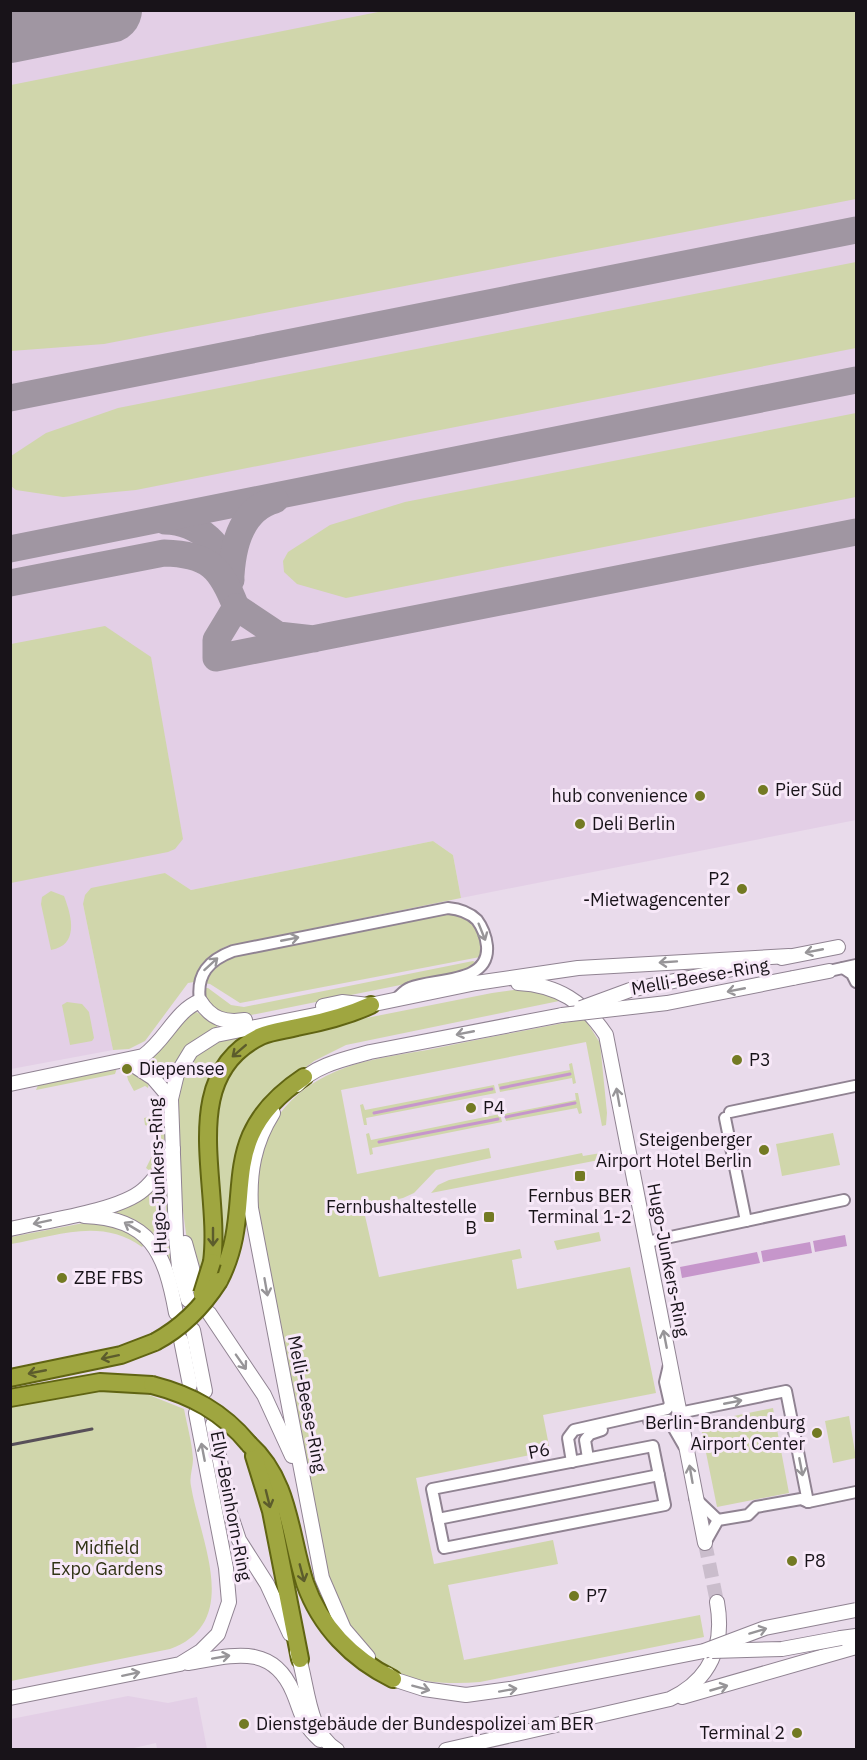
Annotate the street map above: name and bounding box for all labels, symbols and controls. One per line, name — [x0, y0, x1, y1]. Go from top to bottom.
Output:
place label: Pier Süd — [775, 778, 842, 801]
marker: Pier Süd — [756, 783, 770, 797]
place label: hub convenience — [552, 784, 688, 807]
marker: hub convenience — [693, 789, 707, 803]
place label: Deli Berlin — [592, 812, 675, 835]
marker: Deli Berlin — [573, 817, 587, 831]
place label: P2 -Mietwagencenter — [583, 867, 730, 911]
marker: P2 -Mietwagencenter — [735, 882, 749, 896]
one-way arrow — [477, 923, 488, 941]
one-way arrow — [280, 933, 300, 944]
one-way arrow — [804, 946, 823, 958]
street label: Melli-Beese-Ring — [629, 953, 771, 1000]
one-way arrow — [658, 956, 678, 967]
one-way arrow — [204, 957, 219, 971]
one-way arrow — [726, 985, 746, 996]
one-way arrow — [456, 1028, 476, 1039]
one-way arrow — [231, 1044, 247, 1058]
place label: P3 — [749, 1048, 771, 1071]
marker: P3 — [730, 1053, 744, 1067]
place label: Diepensee — [139, 1057, 225, 1080]
marker: Diepensee — [120, 1062, 134, 1076]
one-way arrow — [612, 1087, 623, 1107]
place label: P4 — [483, 1096, 505, 1119]
street label: Hugo-Junkers-Ring — [143, 1097, 172, 1254]
marker: P4 — [464, 1101, 478, 1115]
place label: Steigenberger Airport Hotel Berlin — [596, 1128, 752, 1172]
marker: Steigenberger Airport Hotel Berlin — [757, 1143, 771, 1157]
marker: Fernbus BER Terminal 1-2 — [573, 1169, 587, 1183]
street label: Hugo-Junkers-Ring — [642, 1181, 695, 1339]
place label: Fernbus BER Terminal 1-2 — [528, 1184, 632, 1228]
place label: Fernbushaltestelle B — [326, 1195, 477, 1239]
marker: Fernbushaltestelle B — [482, 1210, 496, 1224]
one-way arrow — [33, 1217, 53, 1228]
one-way arrow — [124, 1221, 141, 1233]
one-way arrow — [207, 1226, 219, 1246]
place label: ZBE FBS — [74, 1266, 143, 1289]
marker: ZBE FBS — [55, 1271, 69, 1285]
one-way arrow — [260, 1276, 271, 1296]
one-way arrow — [659, 1330, 670, 1349]
street label: Melli-Beese-Ring — [283, 1333, 332, 1475]
one-way arrow — [101, 1352, 120, 1364]
one-way arrow — [235, 1354, 247, 1370]
one-way arrow — [28, 1367, 47, 1379]
one-way arrow — [722, 1396, 742, 1407]
place label: Berlin-Brandenburg Airport Center — [645, 1411, 805, 1455]
marker: Berlin-Brandenburg Airport Center — [810, 1426, 824, 1440]
street label: Elly-Beinhorn-Ring — [206, 1429, 257, 1583]
street label: P6 — [526, 1437, 552, 1464]
one-way arrow — [197, 1442, 208, 1462]
one-way arrow — [796, 1457, 807, 1476]
one-way arrow — [685, 1465, 696, 1485]
one-way arrow — [263, 1489, 274, 1508]
park label: Midfield Expo Gardens — [51, 1536, 163, 1580]
place label: P8 — [804, 1549, 826, 1572]
marker: P8 — [785, 1554, 799, 1568]
one-way arrow — [297, 1563, 309, 1582]
place label: P7 — [586, 1584, 608, 1607]
marker: P7 — [567, 1589, 581, 1603]
one-way arrow — [748, 1625, 767, 1636]
one-way arrow — [210, 1652, 230, 1663]
one-way arrow — [121, 1668, 141, 1679]
one-way arrow — [709, 1682, 728, 1693]
one-way arrow — [411, 1683, 430, 1694]
one-way arrow — [498, 1684, 517, 1695]
place label: Dienstgebäude der Bundespolizei am BER — [256, 1712, 594, 1735]
marker: Dienstgebäude der Bundespolizei am BER — [237, 1717, 251, 1731]
place label: Terminal 2 — [699, 1721, 785, 1744]
marker: Terminal 2 — [790, 1726, 804, 1740]

